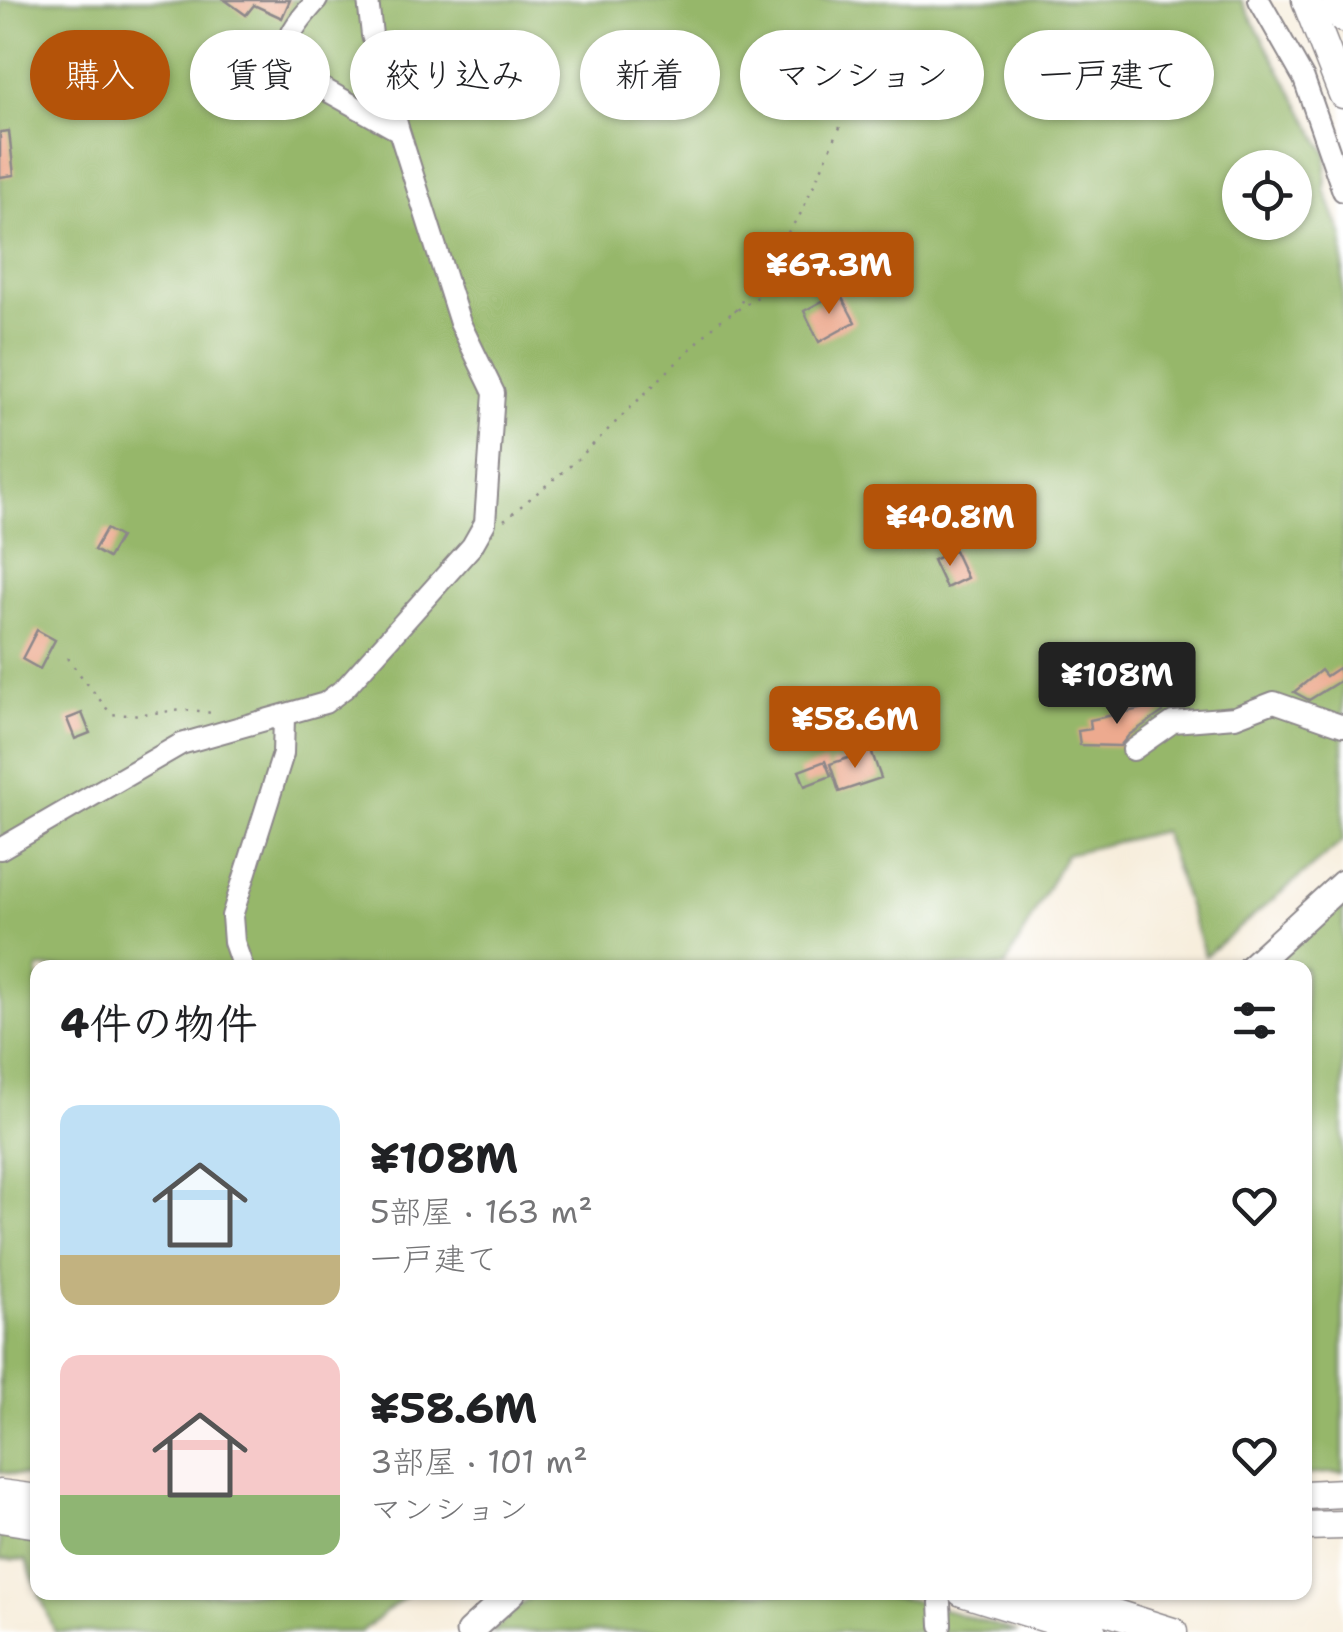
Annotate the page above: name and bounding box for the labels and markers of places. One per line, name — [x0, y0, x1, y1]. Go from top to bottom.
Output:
pin: ¥67.3M — [748, 232, 910, 317]
pin: ¥40.8M — [869, 484, 1031, 569]
pin: ¥108M — [1047, 642, 1187, 727]
pin: ¥58.6M — [774, 686, 936, 771]

